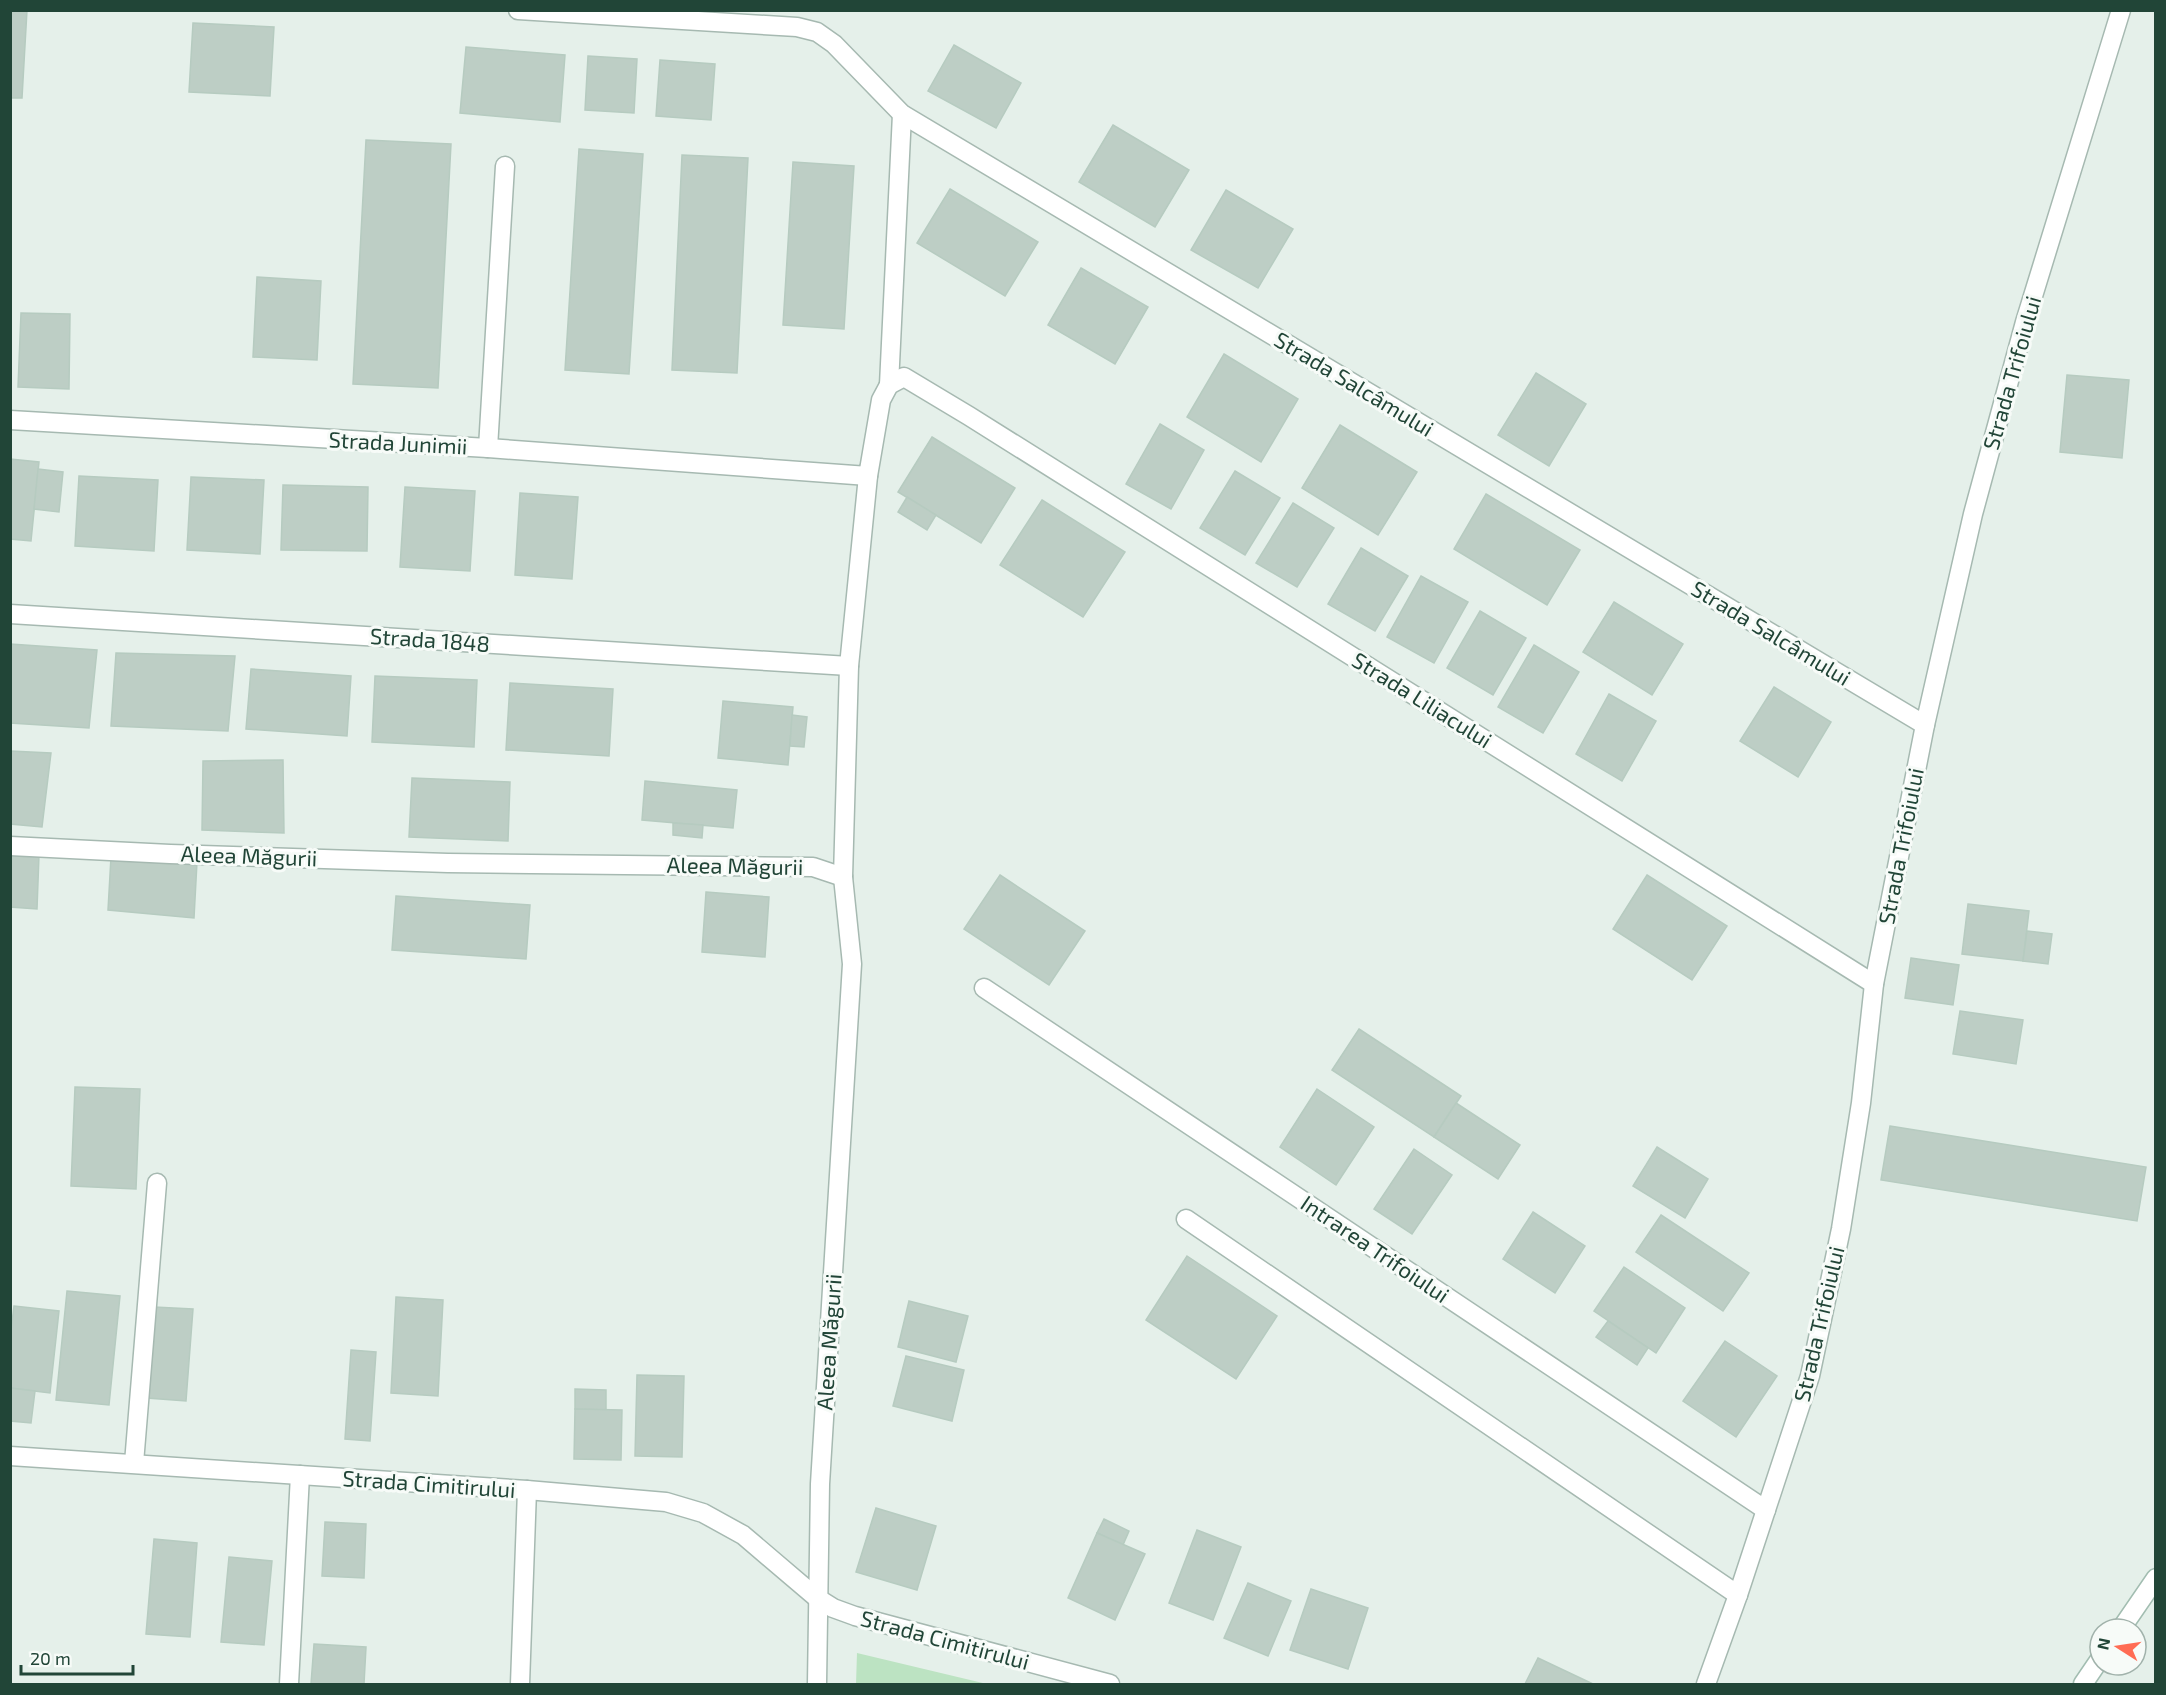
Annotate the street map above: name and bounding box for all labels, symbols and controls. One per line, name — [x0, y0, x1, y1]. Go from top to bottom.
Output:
street label: Strada Trifoiului — [1977, 293, 2045, 453]
street label: Strada Salcâmului — [1270, 325, 1439, 441]
street label: Strada Junimii — [328, 425, 468, 459]
street label: Strada Salcâmului — [1687, 574, 1856, 690]
street label: Strada 1848 — [369, 622, 491, 656]
street label: Strada Liliacului — [1348, 646, 1497, 753]
street label: Strada Trifoiului — [1872, 765, 1928, 926]
street label: Aleea Măgurii — [180, 840, 318, 870]
street label: Aleea Măgurii — [666, 851, 804, 879]
street label: Intrarea Trifoiului — [1297, 1189, 1454, 1307]
street label: Strada Trifoiului — [1787, 1243, 1849, 1404]
street label: Aleea Măgurii — [810, 1273, 846, 1411]
street label: Strada Cimitirului — [342, 1464, 517, 1502]
street label: Strada Cimitirului — [858, 1604, 1032, 1674]
north arrow — [2088, 1617, 2148, 1677]
text: N — [2092, 1636, 2113, 1651]
scale bar — [21, 1638, 134, 1676]
text: 20 m — [30, 1647, 71, 1669]

